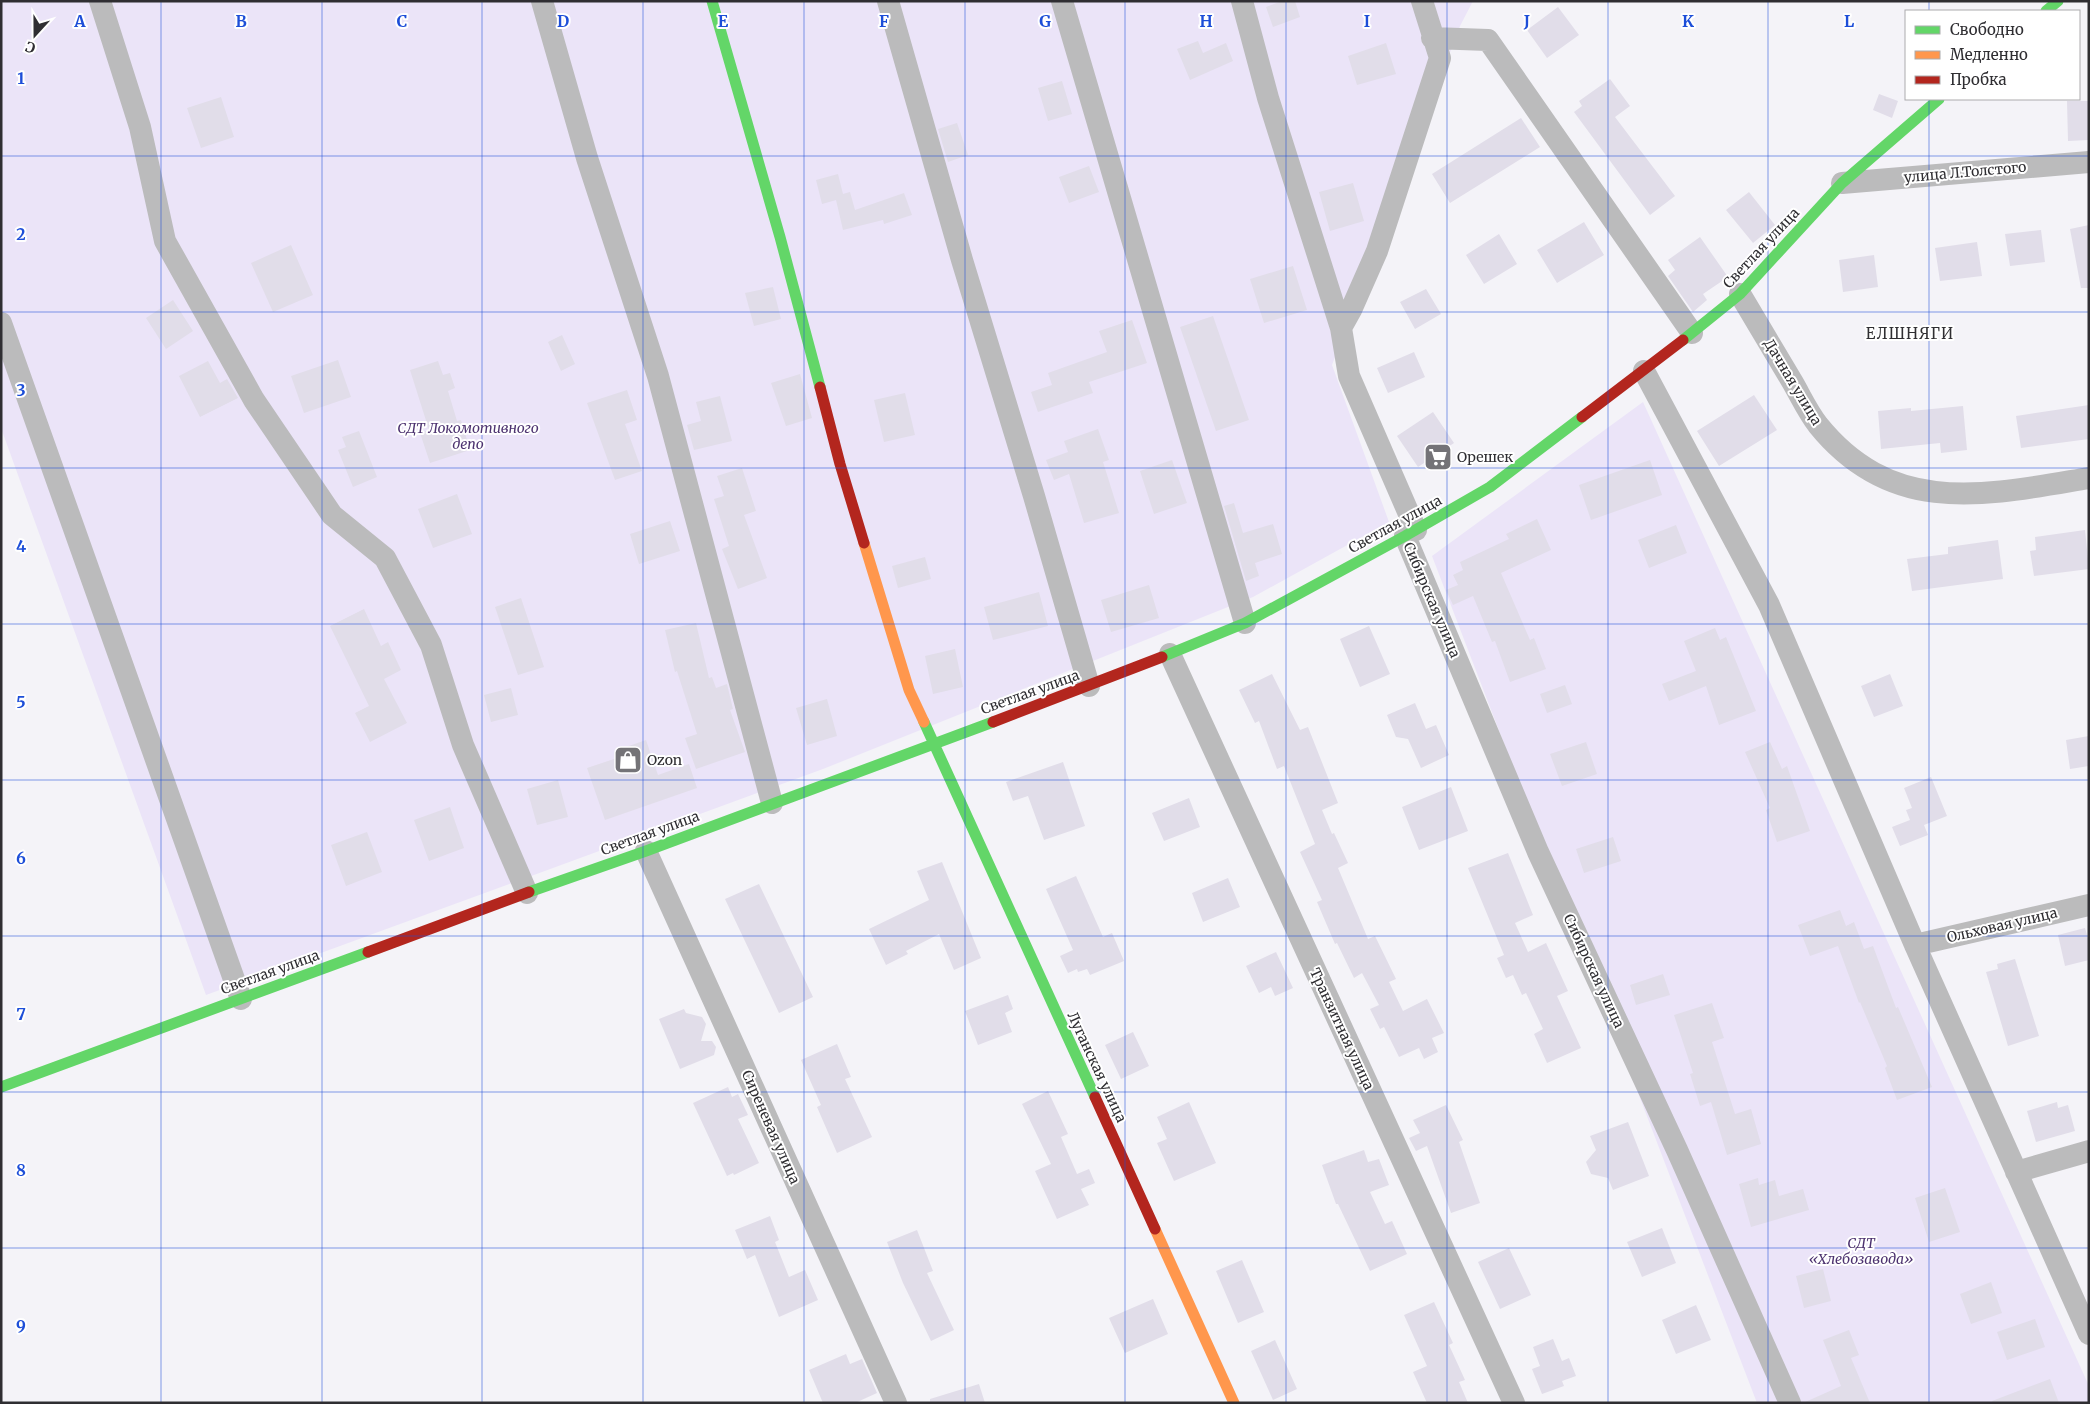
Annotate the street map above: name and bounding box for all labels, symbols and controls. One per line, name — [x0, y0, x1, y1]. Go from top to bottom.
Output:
north arrow — [10, 10, 60, 60]
legend — [1905, 10, 2080, 100]
text: A — [73, 11, 86, 31]
text: B — [235, 11, 247, 31]
text: C — [397, 11, 407, 31]
text: D — [557, 11, 569, 31]
text: E — [718, 11, 729, 31]
text: F — [879, 11, 889, 31]
text: G — [1039, 11, 1051, 31]
text: H — [1199, 11, 1213, 31]
text: I — [1364, 11, 1370, 31]
text: J — [1523, 11, 1530, 31]
text: K — [1682, 11, 1694, 31]
text: L — [1844, 11, 1854, 31]
text: Свободно — [1950, 20, 2024, 39]
text: С — [23, 37, 38, 57]
text: Медленно — [1950, 45, 2028, 64]
text: 1 — [17, 68, 25, 88]
text: Пробка — [1950, 70, 2007, 89]
street label: улица Л.Толстого — [1903, 158, 2027, 186]
street label: Светлая улица — [1719, 204, 1803, 292]
text: 2 — [16, 224, 26, 244]
district label: ЕЛШНЯГИ — [1866, 324, 1954, 343]
street label: Дачная улица — [1760, 335, 1826, 429]
text: 3 — [16, 380, 26, 400]
park label: СДТ Локомотивного депо — [397, 419, 539, 453]
supermarket icon: Орешек — [1423, 442, 1453, 472]
place label: Орешек — [1457, 448, 1513, 466]
street label: Светлая улица — [1345, 491, 1445, 557]
text: 4 — [16, 536, 26, 556]
street label: Сибирская улица — [1400, 540, 1465, 661]
street label: Светлая улица — [978, 666, 1082, 718]
text: 5 — [16, 692, 26, 712]
shop icon: Ozon — [613, 745, 643, 775]
place label: Ozon — [647, 751, 682, 769]
street label: Светлая улица — [598, 807, 702, 859]
text: 6 — [16, 848, 26, 868]
street label: Ольховая улица — [1945, 903, 2059, 946]
street label: Сибирская улица — [1560, 911, 1628, 1031]
street label: Светлая улица — [218, 946, 322, 998]
street label: Транзитная улица — [1306, 965, 1378, 1093]
text: 7 — [16, 1004, 26, 1024]
street label: Луганская улица — [1064, 1009, 1131, 1126]
street label: Сиреневая улица — [738, 1067, 804, 1187]
text: 8 — [16, 1160, 26, 1180]
park label: СДТ «Хлебозавода» — [1809, 1234, 1913, 1268]
text: 9 — [16, 1316, 26, 1336]

